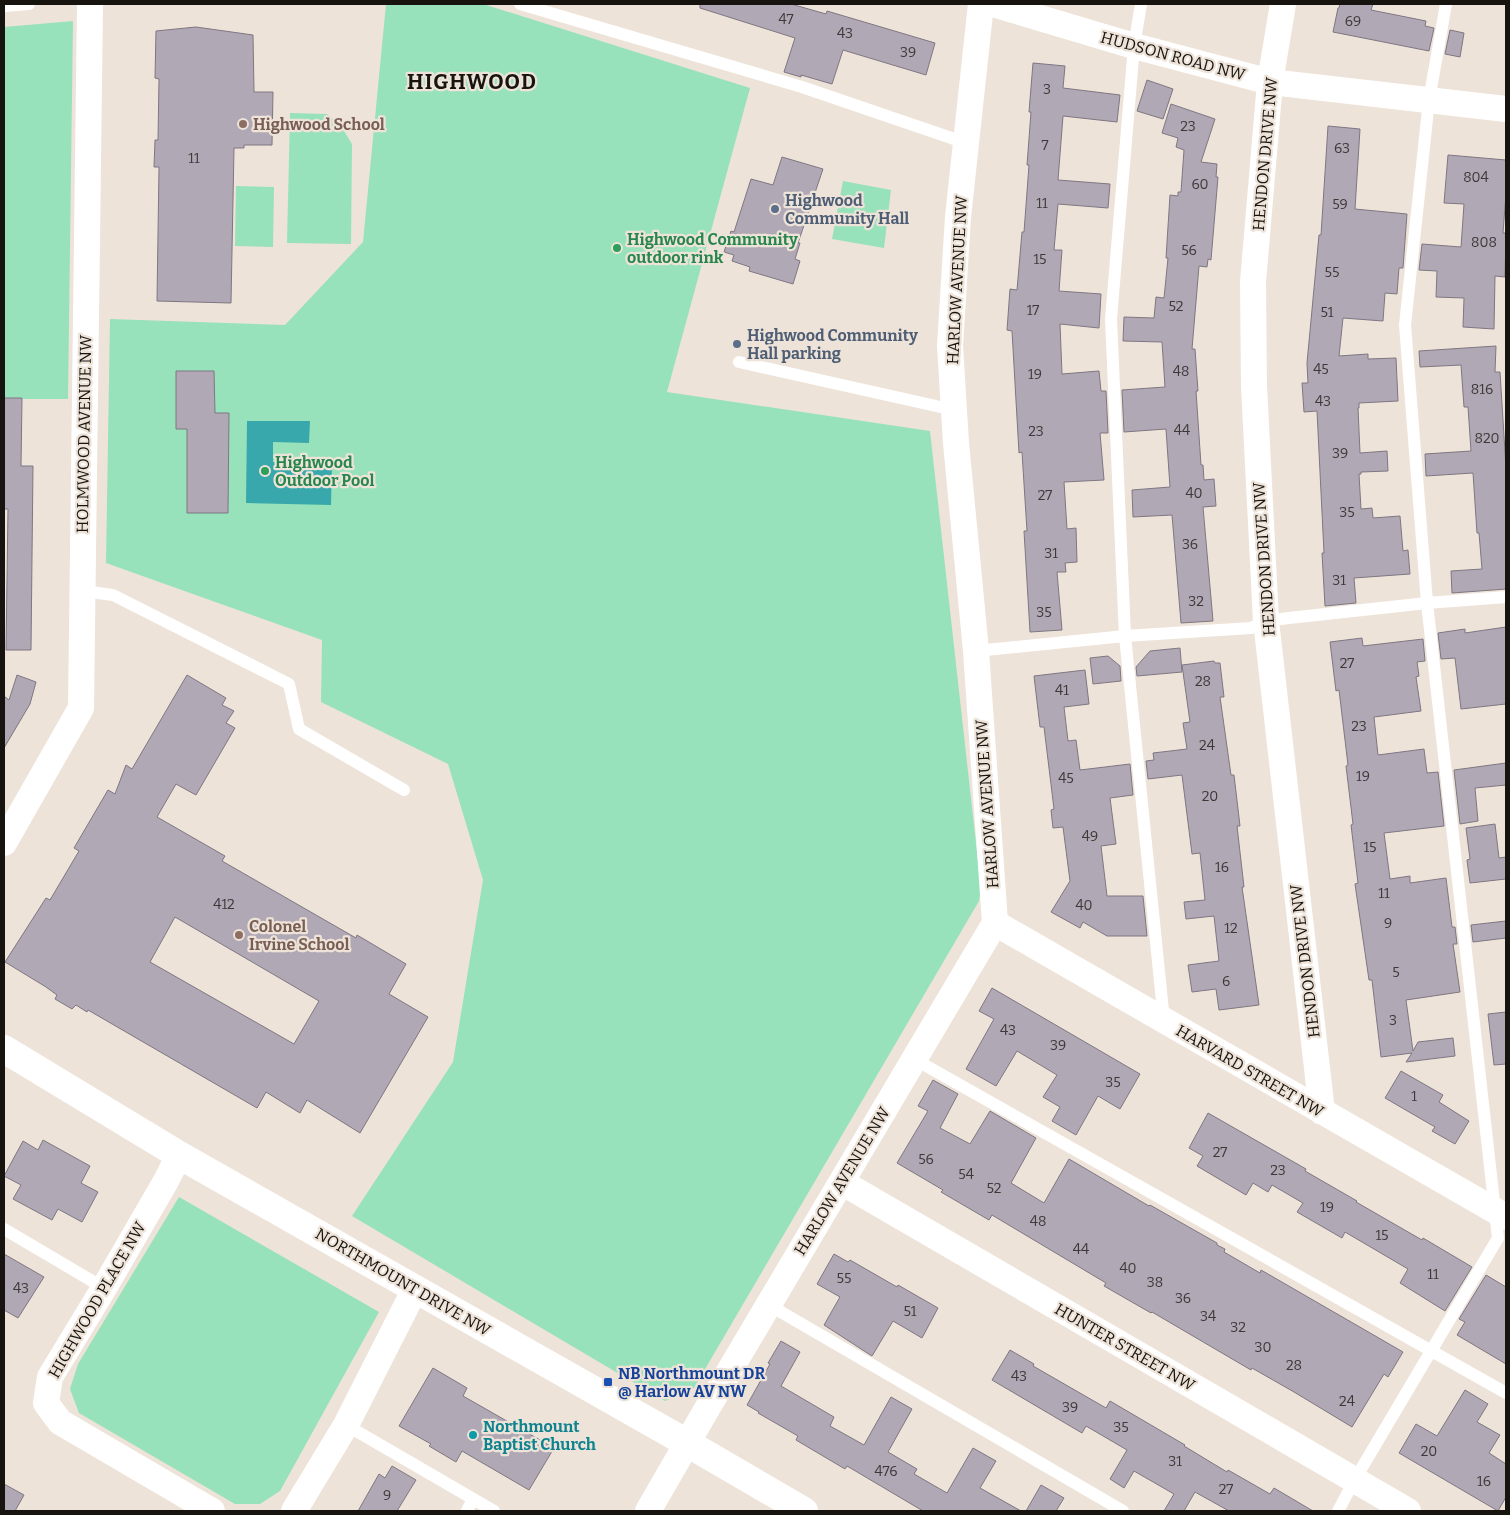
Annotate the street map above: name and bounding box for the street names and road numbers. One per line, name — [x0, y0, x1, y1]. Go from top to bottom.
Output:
street label: HUDSON ROAD NW — [1099, 28, 1248, 85]
street label: HENDON DRIVE NW — [1249, 76, 1281, 232]
street label: HARLOW AVENUE NW — [943, 194, 971, 365]
street label: HOLMWOOD AVENUE NW — [73, 334, 95, 533]
street label: HENDON DRIVE NW — [1249, 481, 1279, 637]
street label: HARLOW AVENUE NW — [972, 718, 1002, 889]
street label: HENDON DRIVE NW — [1286, 883, 1324, 1039]
street label: HARVARD STREET NW — [1173, 1021, 1328, 1121]
street label: HARLOW AVENUE NW — [790, 1103, 894, 1258]
street label: HIGHWOOD PLACE NW — [44, 1218, 150, 1382]
street label: NORTHMOUNT DRIVE NW — [312, 1224, 494, 1340]
street label: HUNTER STREET NW — [1052, 1299, 1199, 1395]

